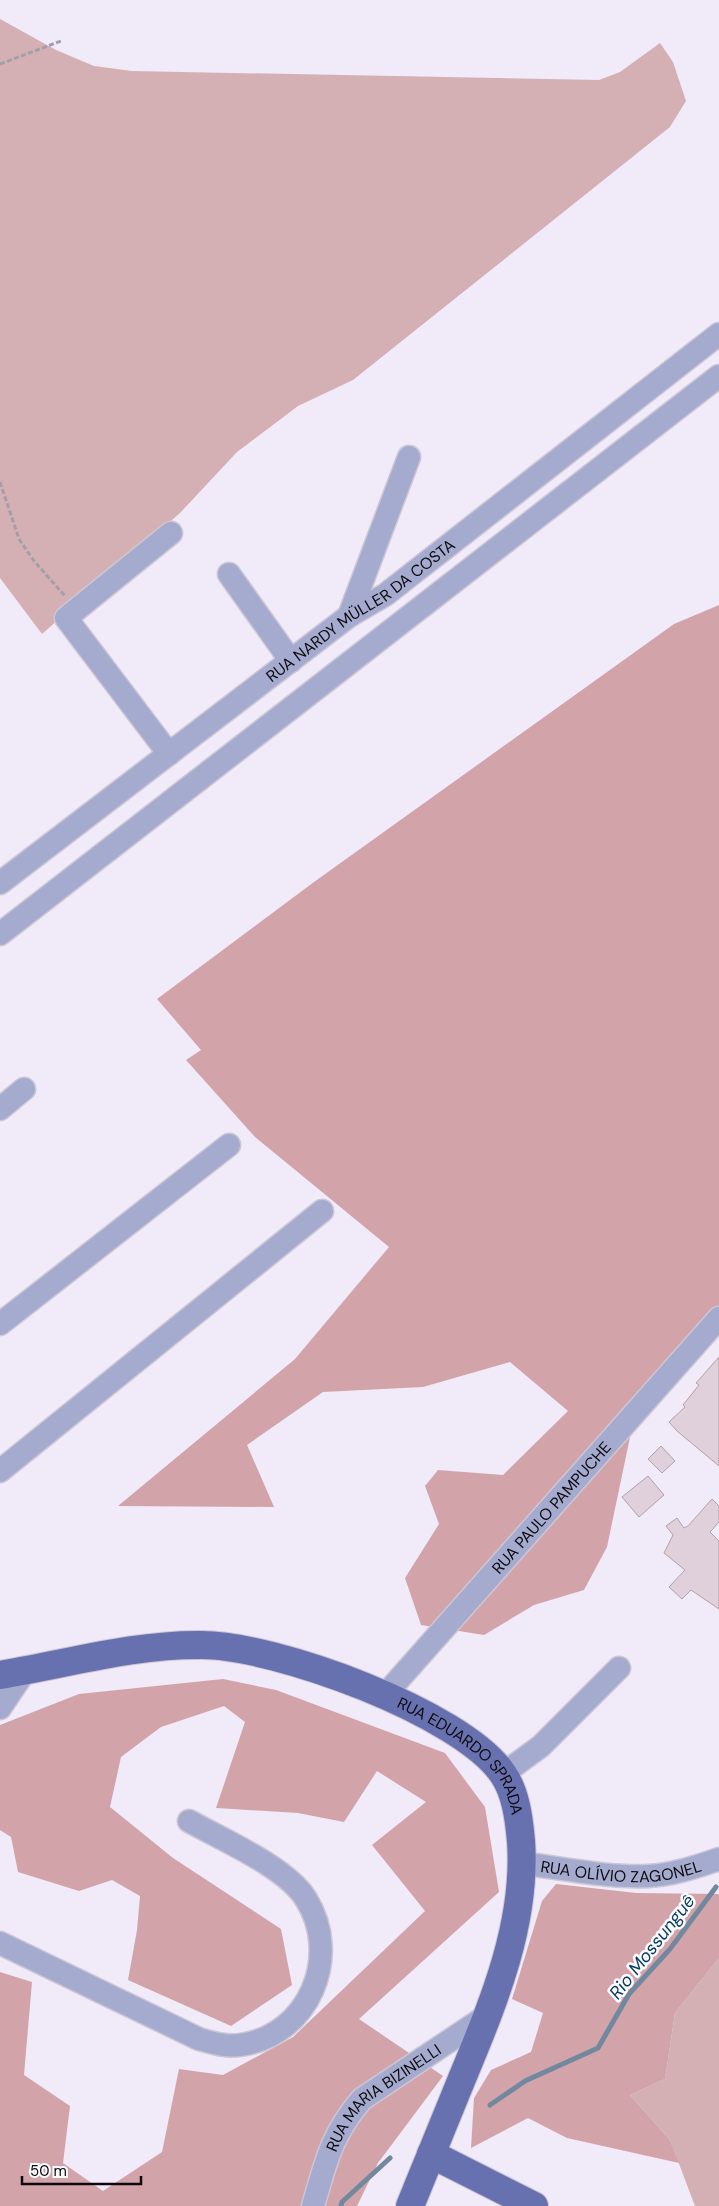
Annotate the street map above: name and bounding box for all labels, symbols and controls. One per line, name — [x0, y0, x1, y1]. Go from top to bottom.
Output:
street label: RUA NARDY MÜLLER DA COSTA — [262, 534, 459, 686]
street label: RUA PAULO PAMPUCHE — [487, 1437, 615, 1578]
street label: RUA EDUARDO SPRADA — [394, 1692, 528, 1817]
street label: RUA OLÍVIO ZAGONEL — [539, 1855, 704, 1887]
water label: Rio Mossunguê — [604, 1890, 700, 2004]
street label: RUA MARIA BIZINELLI — [321, 2039, 445, 2154]
scale bar — [22, 2154, 141, 2186]
text: 50 m — [30, 2161, 67, 2181]

